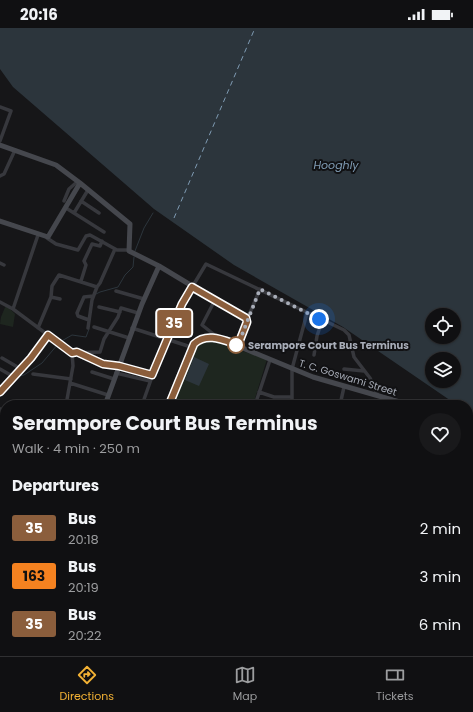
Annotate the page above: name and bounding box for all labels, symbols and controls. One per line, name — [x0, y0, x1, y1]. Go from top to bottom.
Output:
text: 20:16 — [20, 4, 58, 25]
water label: Hooghly — [313, 157, 359, 173]
map controls — [425, 308, 461, 388]
button: locate — [425, 308, 461, 344]
your location — [309, 309, 329, 329]
line badge: 35 — [156, 310, 192, 336]
text: 35 — [165, 313, 183, 333]
marker: Serampore Court Bus Terminus — [227, 336, 245, 354]
place label: Serampore Court Bus Terminus — [248, 338, 409, 353]
button: layers — [425, 352, 461, 388]
street label: T. C. Goswami Street — [297, 355, 399, 400]
text: Serampore Court Bus Terminus — [12, 410, 318, 437]
button: heart — [419, 413, 461, 455]
text: Walk · 4 min · 250 m — [12, 439, 140, 458]
text: Departures — [12, 475, 99, 496]
text: Bus — [68, 508, 96, 529]
text: 35 — [25, 518, 43, 538]
text: 2 min — [420, 518, 461, 539]
text: 20:18 — [68, 530, 99, 549]
text: Bus — [68, 556, 96, 577]
text: 163 — [23, 566, 45, 586]
text: 3 min — [419, 566, 461, 587]
text: 20:19 — [68, 578, 99, 597]
text: Bus — [68, 604, 96, 625]
text: 35 — [25, 614, 43, 634]
text: 6 min — [419, 614, 461, 635]
text: 20:22 — [68, 626, 101, 645]
tab: Directions — [59, 664, 114, 705]
tab: Map — [233, 664, 257, 705]
tab: Tickets — [376, 664, 414, 705]

